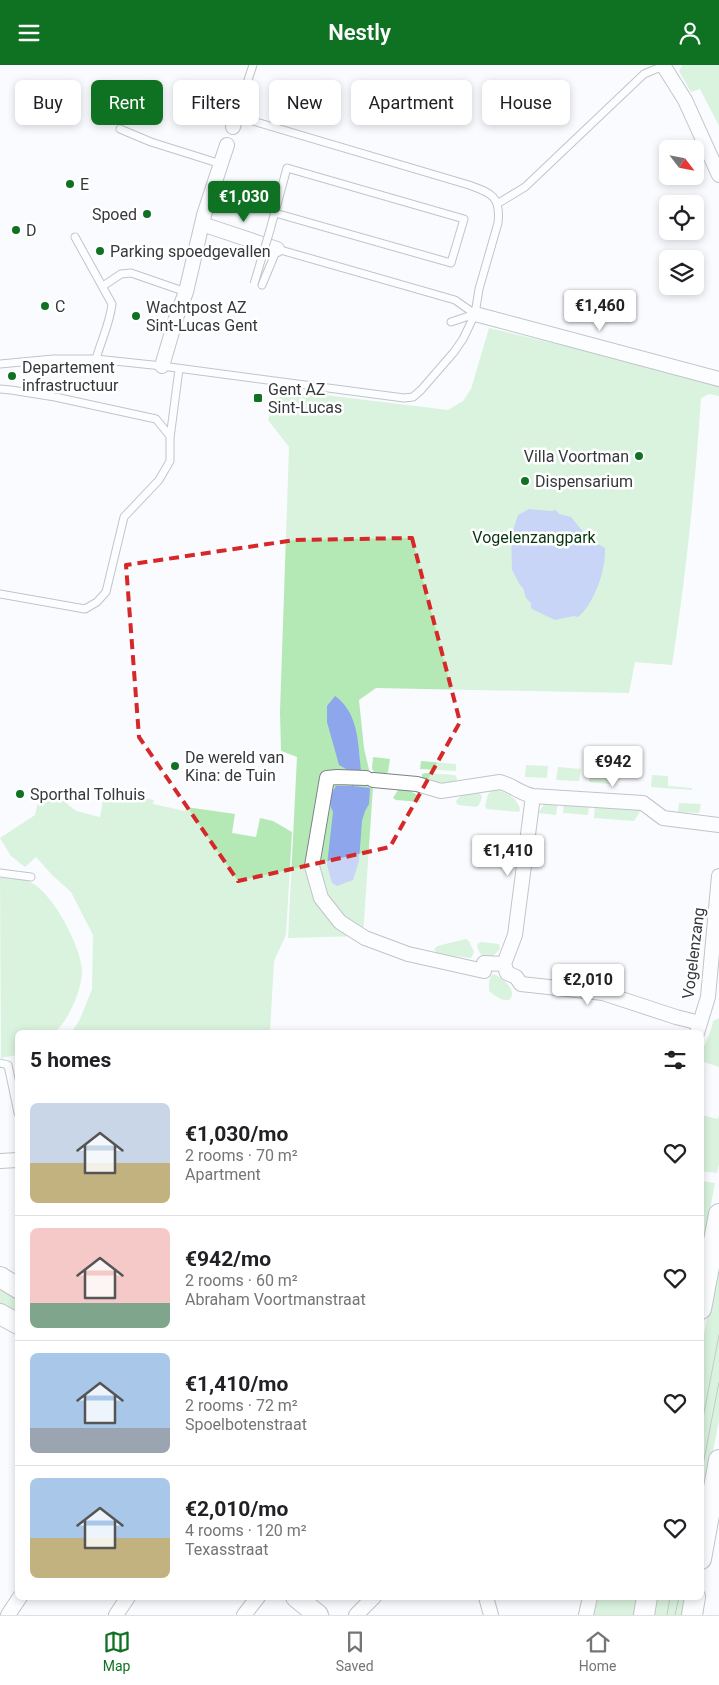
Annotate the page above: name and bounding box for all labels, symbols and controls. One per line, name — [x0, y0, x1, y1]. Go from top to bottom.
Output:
icon: menu — [15, 19, 43, 47]
icon: person — [676, 19, 704, 47]
text: Nestly — [328, 20, 391, 45]
chip: Buy — [15, 80, 81, 125]
chip: Rent — [91, 80, 163, 125]
chip: Filters — [173, 80, 259, 125]
chip: New — [269, 80, 341, 125]
chip: Apartment — [351, 80, 472, 125]
chip: House — [482, 80, 570, 125]
north arrow — [659, 140, 704, 185]
map controls — [659, 140, 704, 295]
place label: E — [80, 175, 89, 194]
marker: E — [64, 178, 76, 190]
pin: €1,030 — [203, 181, 285, 223]
text: €1,030 — [219, 187, 269, 206]
button: locate — [659, 195, 704, 240]
place label: Spoed — [92, 205, 137, 224]
marker: Spoed — [141, 208, 153, 220]
place label: D — [26, 221, 37, 240]
marker: D — [10, 224, 22, 236]
place label: Parking spoedgevallen — [110, 242, 271, 261]
marker: Parking spoedgevallen — [94, 245, 106, 257]
button: layers — [659, 250, 704, 295]
pin: €1,460 — [559, 289, 641, 332]
text: €1,460 — [575, 296, 625, 315]
place label: C — [55, 297, 65, 316]
place label: Wachtpost AZ Sint-Lucas Gent — [146, 298, 258, 335]
marker: C — [39, 300, 51, 312]
marker: Wachtpost AZ Sint-Lucas Gent — [130, 310, 142, 322]
place label: Departement infrastructuur — [22, 358, 119, 395]
marker: Departement infrastructuur — [6, 370, 18, 382]
place label: Gent AZ Sint-Lucas — [268, 380, 342, 417]
marker: Gent AZ Sint-Lucas — [252, 392, 264, 404]
place label: Villa Voortman — [524, 447, 629, 466]
marker: Villa Voortman — [633, 450, 645, 462]
place label: Dispensarium — [535, 472, 633, 491]
marker: Dispensarium — [519, 475, 531, 487]
park label: Vogelenzangpark — [472, 528, 597, 547]
pin: €942 — [583, 745, 643, 788]
place label: De wereld van Kina: de Tuin — [185, 748, 284, 785]
text: €942 — [595, 752, 631, 771]
marker: De wereld van Kina: de Tuin — [169, 760, 181, 772]
place label: Sporthal Tolhuis — [30, 785, 145, 804]
marker: Sporthal Tolhuis — [14, 788, 26, 800]
pin: €1,410 — [467, 835, 549, 877]
text: €1,410 — [483, 841, 533, 860]
street label: Vogelenzang — [678, 906, 709, 1000]
pin: €2,010 — [547, 963, 629, 1006]
text: €2,010 — [563, 970, 613, 989]
icon: filters — [661, 1046, 689, 1074]
text: 5 homes — [30, 1048, 111, 1072]
text: €1,030/mo — [185, 1122, 288, 1146]
icon: home — [70, 1123, 130, 1183]
icon: heart — [661, 1139, 689, 1167]
text: 2 rooms · 70 m² — [185, 1146, 298, 1165]
text: Apartment — [185, 1165, 261, 1184]
text: €942/mo — [185, 1247, 271, 1271]
icon: home — [70, 1248, 130, 1308]
icon: heart — [661, 1264, 689, 1292]
text: 2 rooms · 60 m² — [185, 1271, 298, 1290]
text: Abraham Voortmanstraat — [185, 1290, 366, 1309]
text: €1,410/mo — [185, 1372, 288, 1396]
icon: home — [70, 1373, 130, 1433]
icon: heart — [661, 1389, 689, 1417]
text: 2 rooms · 72 m² — [185, 1396, 298, 1415]
text: Spoelbotenstraat — [185, 1415, 307, 1434]
text: €2,010/mo — [185, 1497, 288, 1521]
icon: home — [70, 1498, 130, 1558]
icon: heart — [661, 1514, 689, 1542]
text: 4 rooms · 120 m² — [185, 1521, 307, 1540]
text: Texasstraat — [185, 1540, 268, 1559]
tab: Map — [103, 1628, 131, 1674]
tab: Saved — [336, 1628, 374, 1674]
tab: Home — [579, 1628, 616, 1674]

